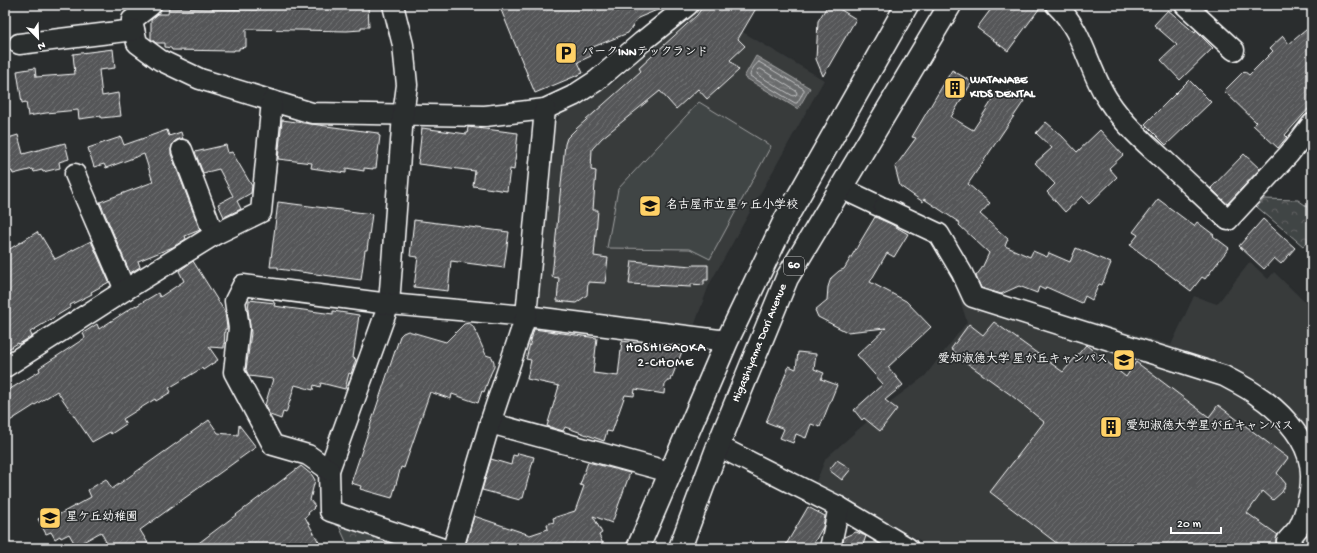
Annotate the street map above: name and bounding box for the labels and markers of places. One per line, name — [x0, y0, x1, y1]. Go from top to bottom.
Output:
parking icon: パークINNテックランド — [553, 40, 579, 66]
place label: パークINNテックランド — [582, 46, 709, 60]
place label: WATANABE KIDS DENTAL — [969, 74, 1037, 102]
building icon: WATANABE KIDS DENTAL — [942, 75, 968, 101]
school or university icon: 名古屋市立星ヶ丘小学校 — [637, 193, 663, 219]
place label: 名古屋市立星ヶ丘小学校 — [666, 198, 798, 213]
school or university icon: 愛知淑徳大学 星が丘キャンパス — [1111, 347, 1137, 373]
place label: 愛知淑徳大学 星が丘キャンパス — [938, 352, 1108, 367]
building icon: 愛知淑徳大学星が丘キャンパス — [1098, 414, 1124, 440]
place label: 愛知淑徳大学星が丘キャンパス — [1126, 419, 1294, 434]
school or university icon: 星ケ丘幼稚園 — [37, 505, 63, 531]
place label: 星ケ丘幼稚園 — [66, 510, 138, 525]

